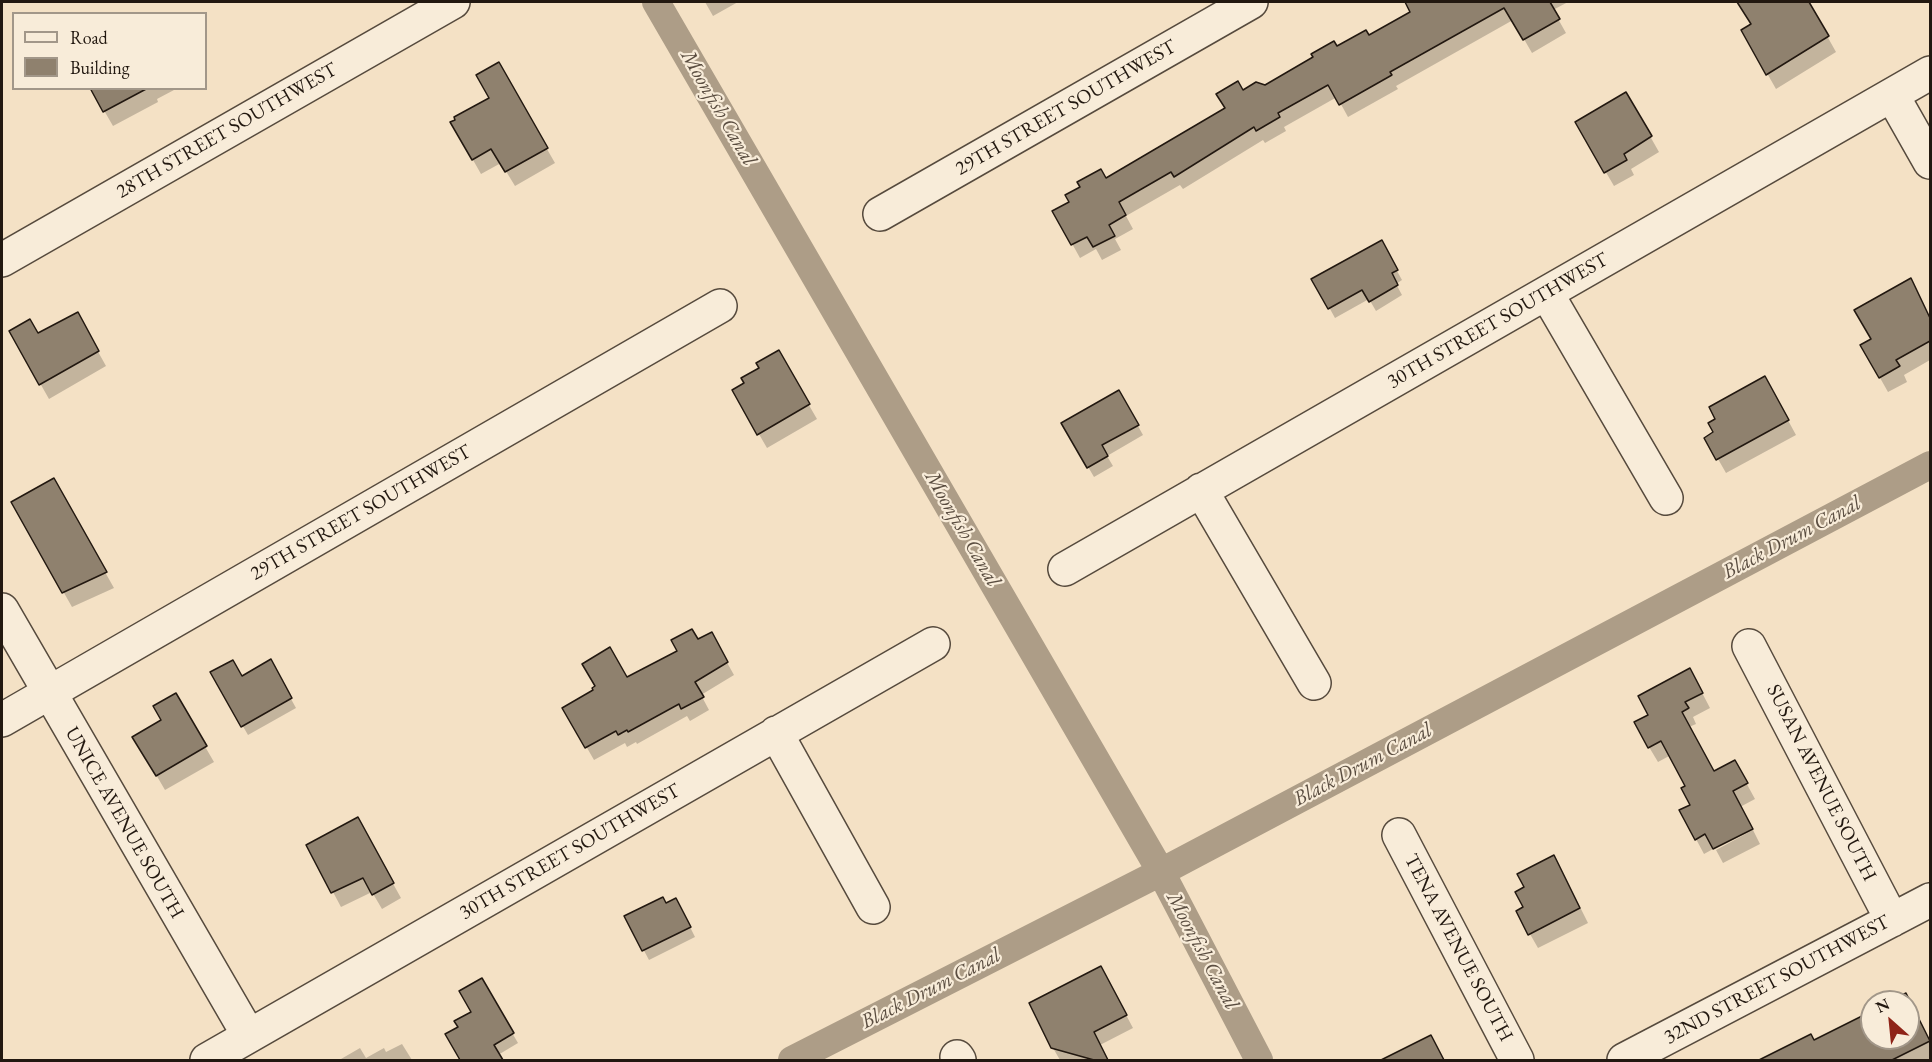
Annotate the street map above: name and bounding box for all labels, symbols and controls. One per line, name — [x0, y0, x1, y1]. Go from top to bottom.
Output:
legend — [12, 12, 207, 90]
text: Road — [70, 26, 108, 49]
street label: 29TH STREET SOUTHWEST — [951, 35, 1181, 181]
water label: Moonfish Canal — [675, 46, 761, 170]
text: Building — [70, 56, 130, 79]
street label: 28TH STREET SOUTHWEST — [112, 58, 342, 204]
street label: 30TH STREET SOUTHWEST — [1383, 248, 1613, 394]
street label: 29TH STREET SOUTHWEST — [246, 440, 476, 586]
water label: Moonfish Canal — [919, 467, 1005, 591]
water label: Black Drum Canal — [1718, 491, 1866, 585]
street label: SUSAN AVENUE SOUTH — [1761, 681, 1881, 885]
water label: Black Drum Canal — [1289, 718, 1437, 812]
street label: UNICE AVENUE SOUTH — [59, 723, 189, 923]
street label: 30TH STREET SOUTHWEST — [455, 779, 685, 925]
street label: TENA AVENUE SOUTH — [1398, 850, 1518, 1046]
water label: Moonfish Canal — [1160, 888, 1244, 1014]
street label: 32ND STREET SOUTHWEST — [1660, 910, 1894, 1050]
water label: Black Drum Canal — [857, 943, 1005, 1035]
north arrow — [1860, 990, 1920, 1050]

